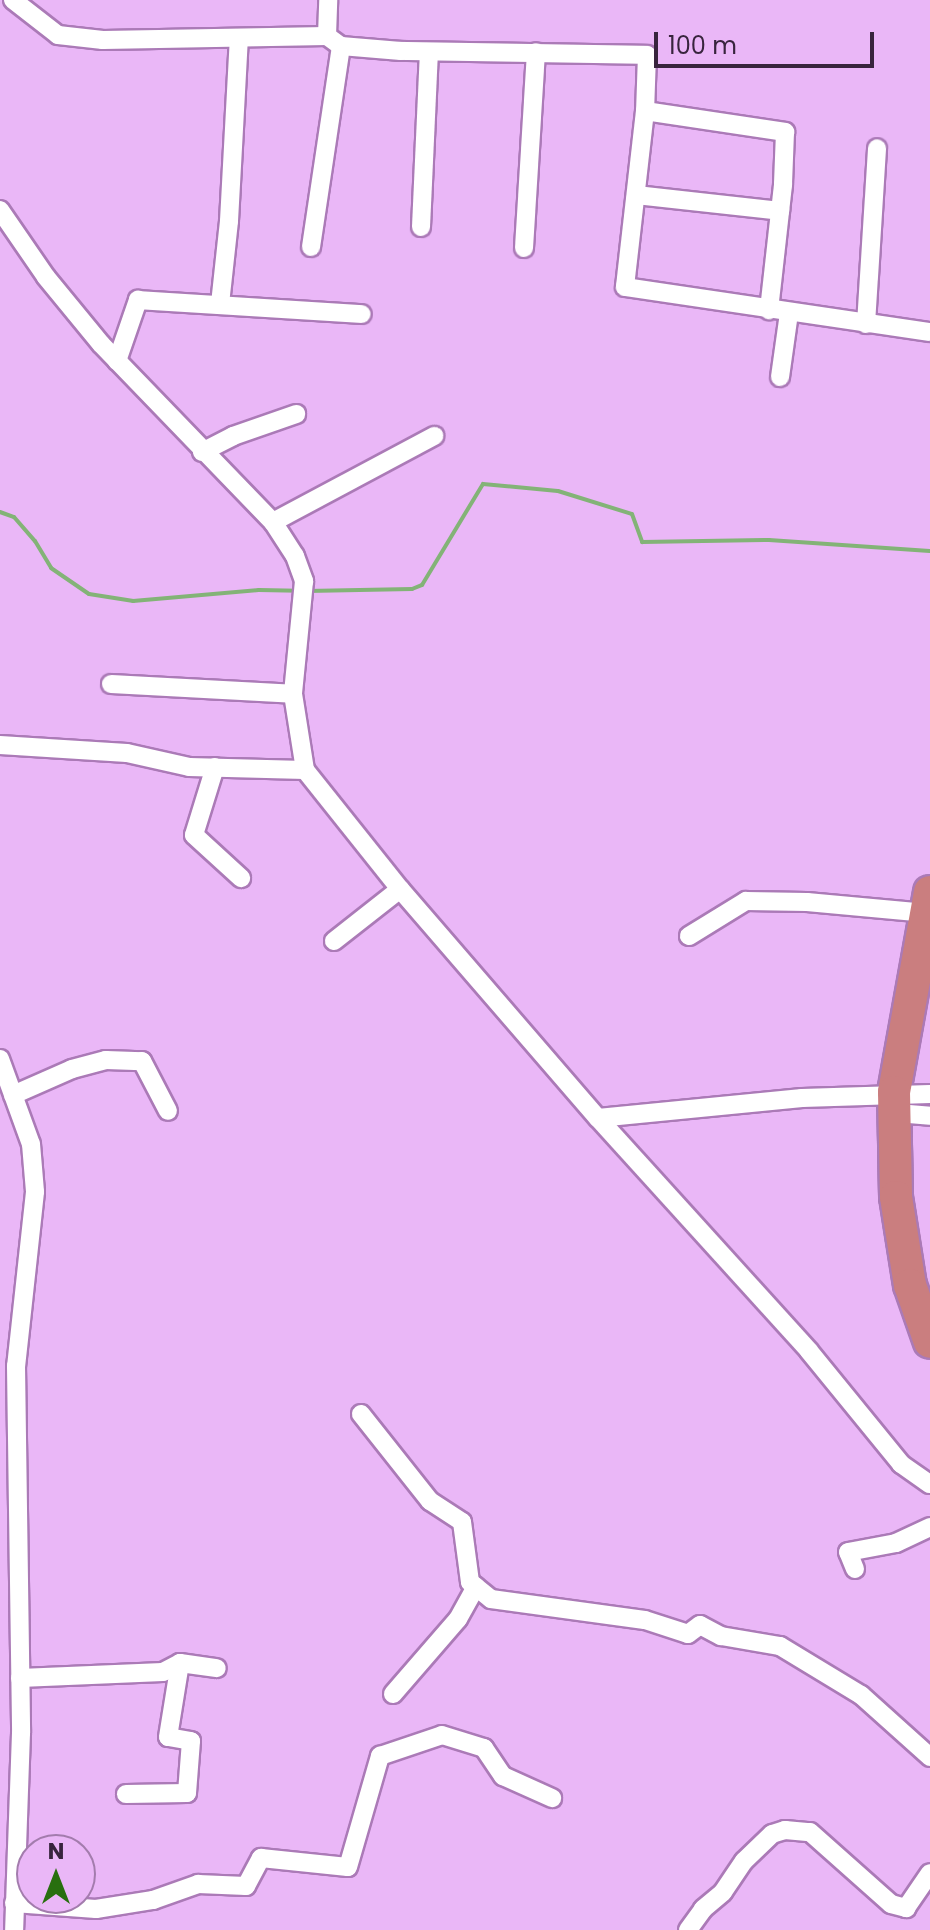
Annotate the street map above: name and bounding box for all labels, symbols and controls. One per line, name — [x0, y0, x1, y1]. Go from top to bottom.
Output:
scale bar — [658, 16, 878, 66]
text: 100 m — [668, 29, 737, 62]
north arrow — [16, 1834, 96, 1914]
text: N — [48, 1836, 64, 1867]

